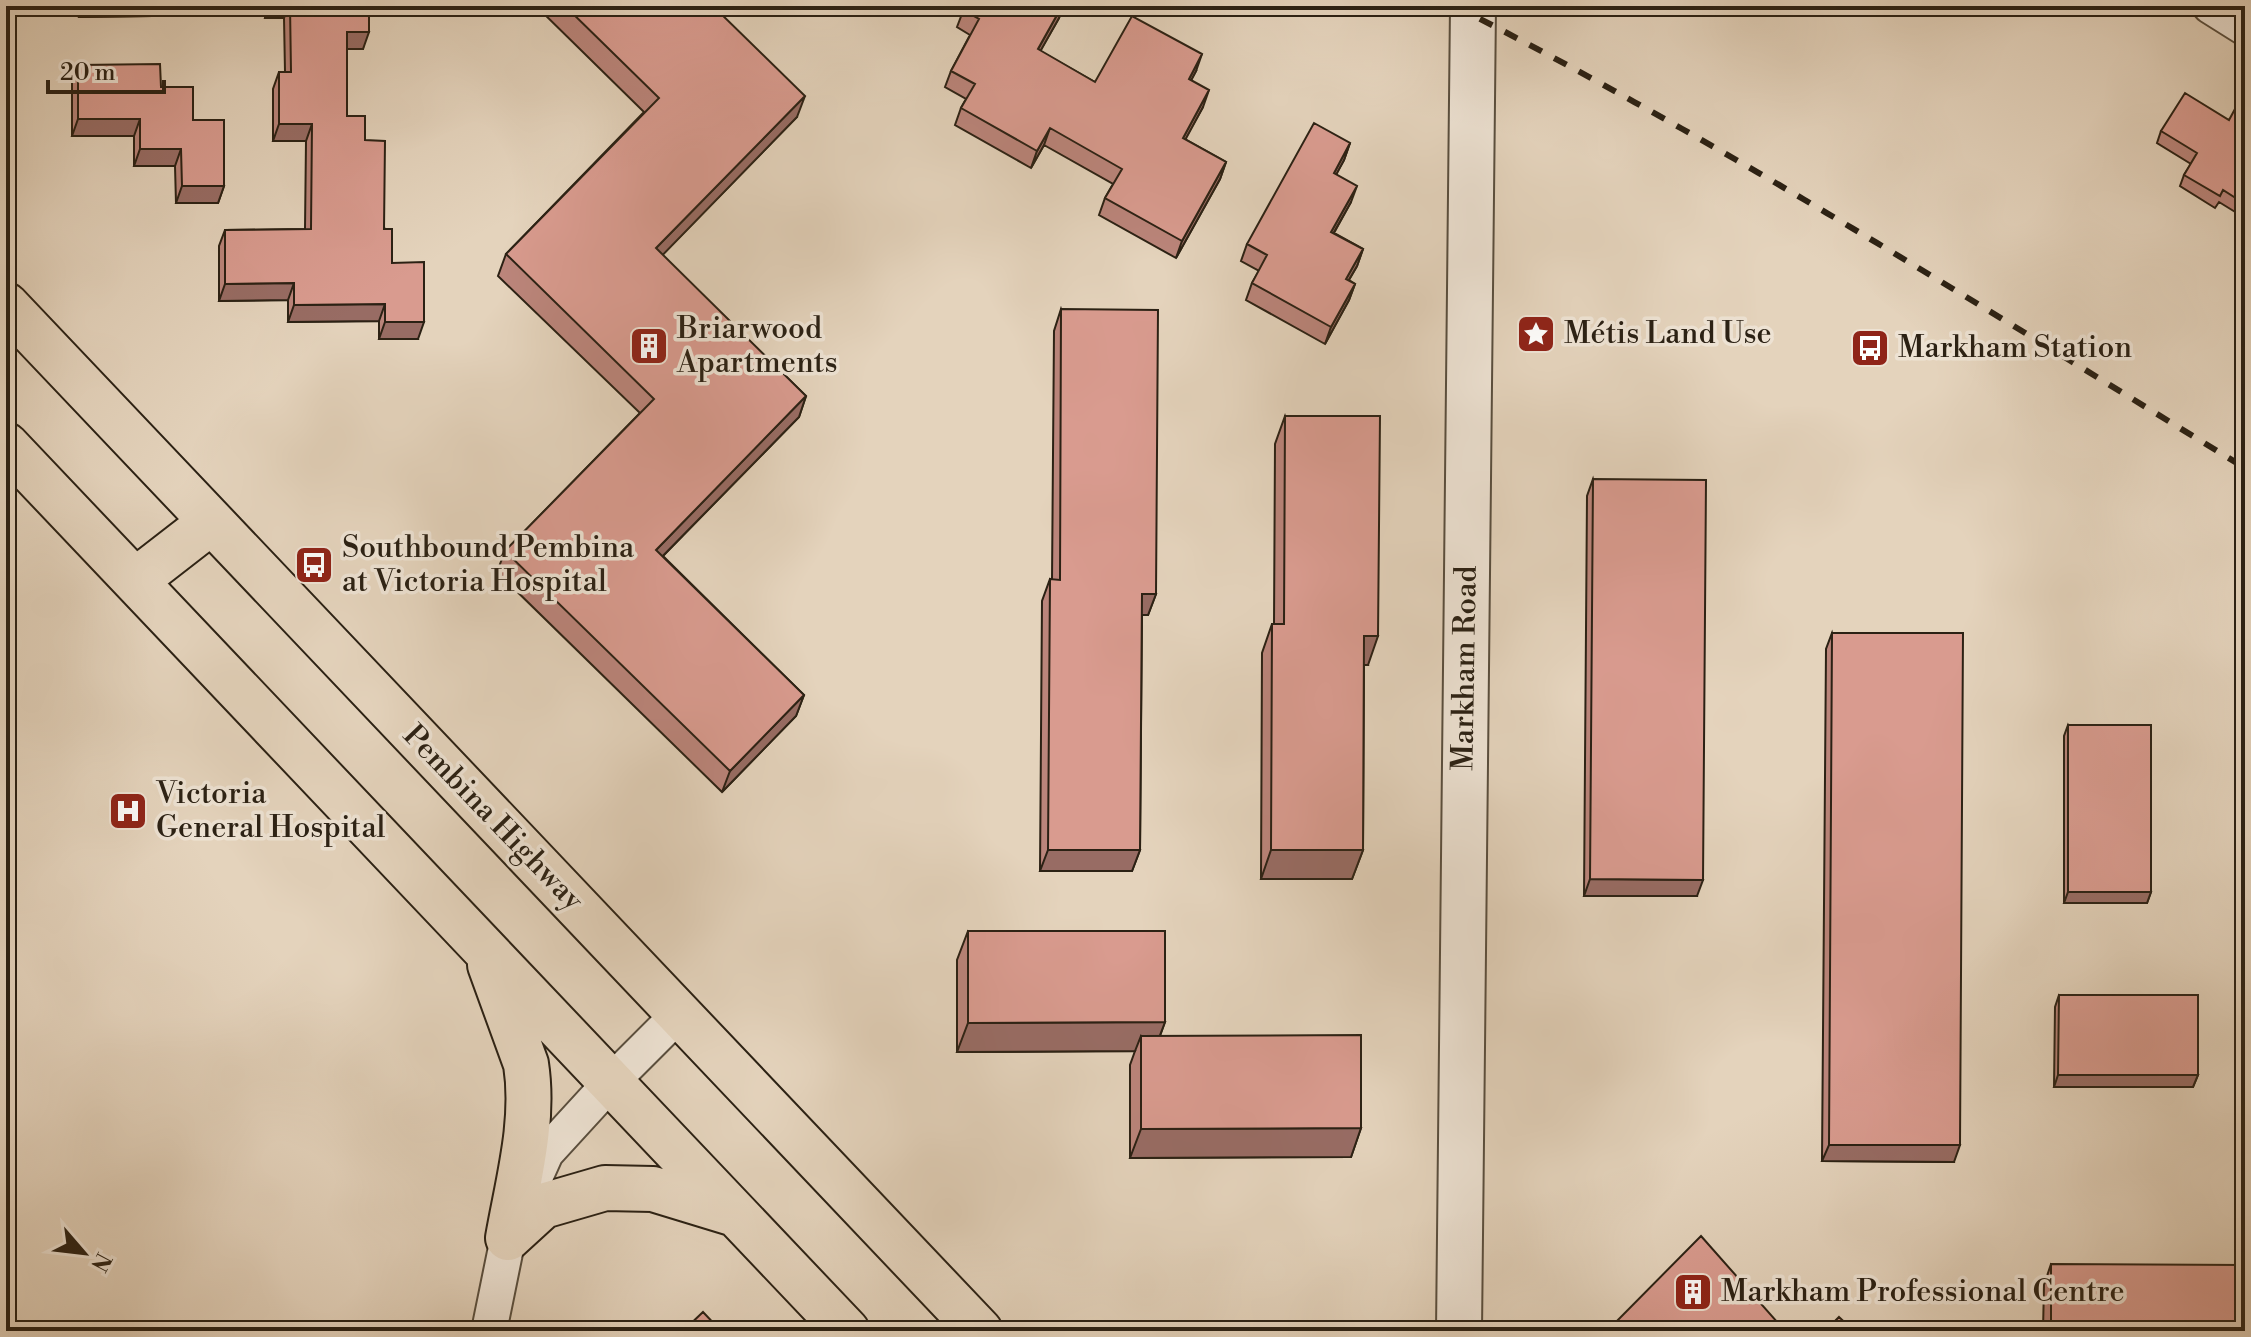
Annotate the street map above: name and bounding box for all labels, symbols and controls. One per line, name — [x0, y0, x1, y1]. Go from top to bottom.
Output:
scale bar — [48, 44, 164, 94]
text: 20 m — [60, 58, 116, 88]
place label: Briarwood Apartments — [676, 310, 838, 382]
place icon: Métis Land Use — [1515, 313, 1557, 355]
place label: Métis Land Use — [1564, 315, 1772, 353]
building icon: Briarwood Apartments — [628, 325, 670, 367]
bus stop icon: Markham Station — [1849, 327, 1891, 369]
place label: Markham Station — [1898, 329, 2132, 367]
place label: Southbound Pembina at Victoria Hospital — [342, 529, 635, 601]
bus stop icon: Southbound Pembina at Victoria Hospital — [293, 544, 335, 586]
street label: Markham Road — [1444, 565, 1486, 771]
street label: Pembina Highway — [395, 717, 592, 919]
place label: Victoria General Hospital — [155, 775, 386, 847]
hospital icon: Victoria General Hospital — [107, 790, 149, 832]
north arrow — [44, 1213, 124, 1293]
text: N — [84, 1248, 116, 1276]
building icon: Markham Professional Centre — [1672, 1271, 1714, 1313]
place label: Markham Professional Centre — [1721, 1273, 2125, 1311]

